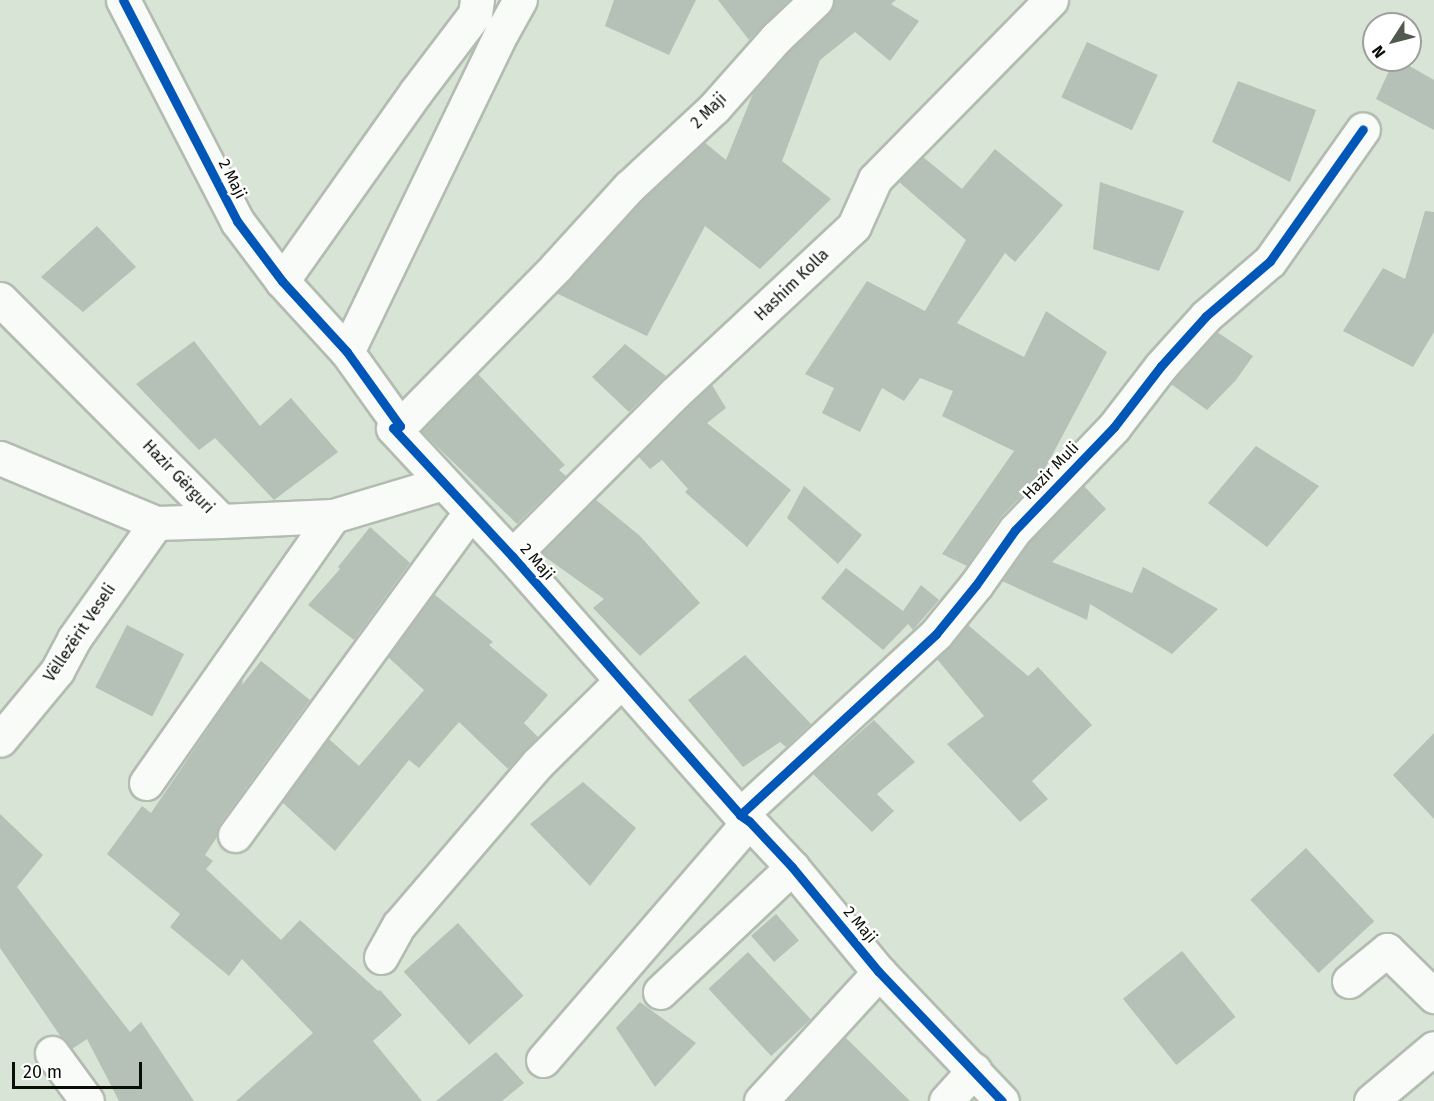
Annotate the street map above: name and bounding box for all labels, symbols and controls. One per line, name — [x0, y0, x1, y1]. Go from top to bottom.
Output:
north arrow — [1362, 12, 1422, 72]
text: N — [1368, 42, 1389, 62]
street label: 2 Maji — [687, 89, 731, 133]
street label: 2 Maji — [214, 156, 250, 202]
street label: Hashim Kolla — [751, 245, 833, 325]
street label: Hazir Gërguri — [138, 436, 218, 518]
street label: Hazir Muli — [1019, 438, 1083, 504]
street label: 2 Maji — [516, 540, 558, 584]
street label: Vëllezërit Veseli — [40, 580, 120, 686]
street label: 2 Maji — [839, 903, 881, 947]
scale bar — [15, 1050, 146, 1088]
text: 20 m — [23, 1061, 62, 1083]

